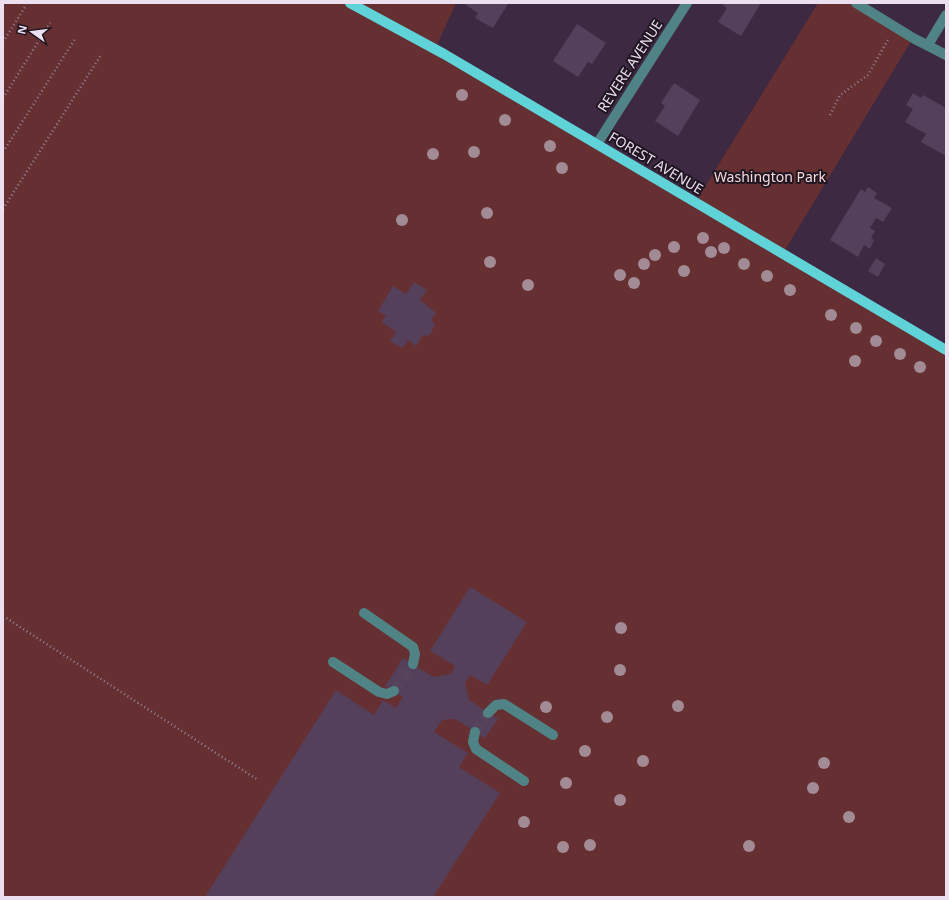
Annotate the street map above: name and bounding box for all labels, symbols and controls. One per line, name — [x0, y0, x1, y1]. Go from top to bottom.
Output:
north arrow — [12, 12, 52, 52]
street label: REVERE AVENUE — [593, 16, 666, 115]
text: N — [13, 23, 30, 36]
street label: FOREST AVENUE — [605, 127, 707, 198]
park label: Washington Park — [714, 167, 827, 186]

